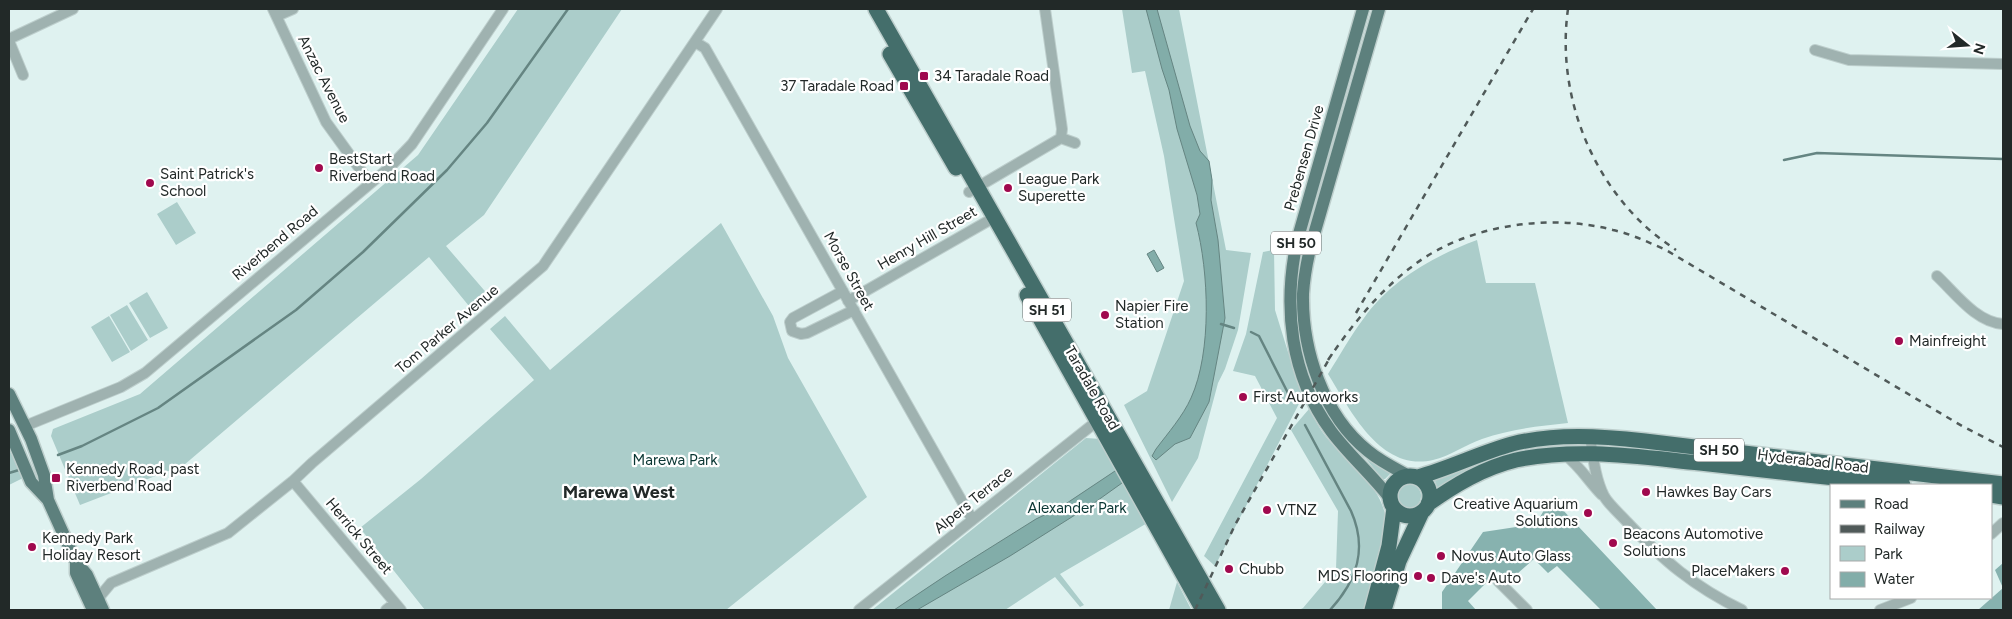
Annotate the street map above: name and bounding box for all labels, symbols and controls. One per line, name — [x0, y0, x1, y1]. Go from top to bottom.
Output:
north arrow — [1942, 20, 1992, 70]
street label: Anzac Avenue — [294, 32, 354, 126]
text: N — [1969, 41, 1989, 56]
place label: 34 Taradale Road — [934, 67, 1049, 85]
marker: 34 Taradale Road — [918, 70, 930, 82]
place label: 37 Taradale Road — [780, 77, 894, 95]
marker: 37 Taradale Road — [898, 80, 910, 92]
street label: Prebensen Drive — [1280, 103, 1328, 213]
place label: BestStart Riverbend Road — [329, 150, 435, 185]
marker: BestStart Riverbend Road — [313, 162, 325, 174]
place label: Saint Patrick's School — [160, 165, 254, 200]
place label: League Park Superette — [1018, 170, 1100, 205]
marker: Saint Patrick's School — [144, 177, 156, 189]
marker: League Park Superette — [1002, 182, 1014, 194]
street label: Riverbend Road — [229, 202, 321, 284]
street label: Henry Hill Street — [874, 202, 980, 274]
street label: Morse Street — [820, 228, 878, 314]
road number: SH 50 — [1271, 232, 1321, 254]
street label: Tom Parker Avenue — [392, 281, 502, 377]
place label: Napier Fire Station — [1115, 297, 1188, 332]
road number: SH 51 — [1023, 298, 1071, 322]
marker: Napier Fire Station — [1099, 309, 1111, 321]
place label: Mainfreight — [1909, 332, 1987, 350]
marker: Mainfreight — [1893, 335, 1905, 347]
street label: Taradale Road — [1061, 343, 1123, 433]
place label: First Autoworks — [1253, 388, 1358, 406]
marker: First Autoworks — [1237, 391, 1249, 403]
road number: SH 50 — [1694, 438, 1744, 462]
street label: Hyderabad Road — [1756, 445, 1870, 477]
park label: Marewa Park — [633, 451, 718, 469]
place label: Kennedy Road, past Riverbend Road — [66, 460, 200, 495]
street label: Alpers Terrace — [930, 463, 1016, 537]
marker: Kennedy Road, past Riverbend Road — [50, 472, 62, 484]
district label: Marewa West — [563, 481, 675, 503]
place label: Hawkes Bay Cars — [1656, 483, 1771, 501]
legend — [1830, 484, 1992, 599]
marker: Hawkes Bay Cars — [1640, 486, 1652, 498]
street label: Herrick Street — [322, 494, 396, 578]
place label: Creative Aquarium Solutions — [1453, 495, 1578, 530]
text: Road — [1874, 495, 1909, 513]
park label: Alexander Park — [1028, 499, 1127, 517]
place label: VTNZ — [1277, 501, 1317, 519]
marker: VTNZ — [1261, 504, 1273, 516]
marker: Creative Aquarium Solutions — [1582, 507, 1594, 519]
text: Railway — [1874, 520, 1925, 538]
place label: Beacons Automotive Solutions — [1623, 525, 1763, 560]
place label: Kennedy Park Holiday Resort — [42, 529, 141, 564]
marker: Beacons Automotive Solutions — [1607, 537, 1619, 549]
marker: Kennedy Park Holiday Resort — [26, 541, 38, 553]
text: Park — [1874, 545, 1903, 563]
place label: Novus Auto Glass — [1451, 547, 1571, 565]
marker: Novus Auto Glass — [1435, 550, 1447, 562]
place label: Chubb — [1239, 560, 1284, 578]
place label: PlaceMakers — [1691, 562, 1775, 580]
marker: Chubb — [1223, 563, 1235, 575]
marker: PlaceMakers — [1779, 565, 1791, 577]
place label: MDS Flooring — [1318, 567, 1408, 585]
place label: Dave's Auto — [1441, 569, 1522, 587]
marker: MDS Flooring — [1412, 570, 1424, 582]
text: Water — [1874, 570, 1914, 588]
marker: Dave's Auto — [1425, 572, 1437, 584]

